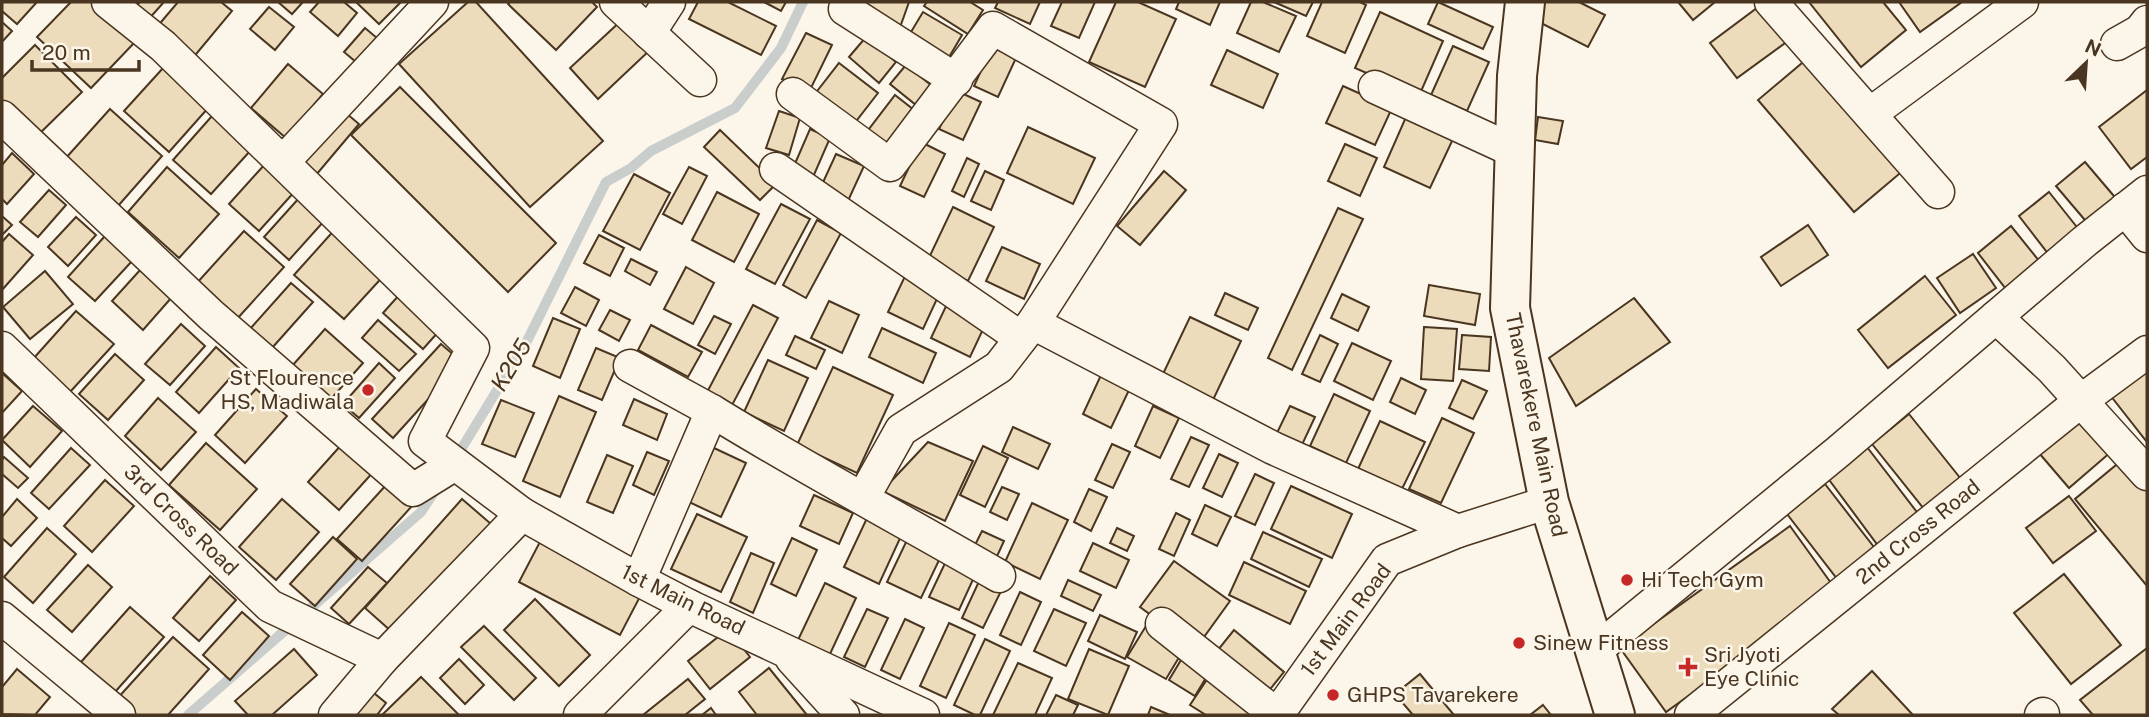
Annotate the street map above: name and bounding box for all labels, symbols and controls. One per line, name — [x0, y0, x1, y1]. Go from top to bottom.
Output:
scale bar — [32, 28, 138, 72]
north arrow — [2051, 28, 2121, 98]
text: N — [2082, 34, 2105, 61]
text: 20 m — [42, 40, 91, 65]
street label: Thavarekere Main Road — [1501, 311, 1572, 539]
water label: K205 — [485, 334, 537, 396]
place label: St Flourence HS, Madiwala — [221, 365, 354, 414]
marker: St Flourence HS, Madiwala — [360, 382, 376, 398]
street label: 3rd Cross Road — [119, 459, 244, 580]
street label: 2nd Cross Road — [1851, 474, 1985, 589]
street label: 1st Main Road — [1295, 558, 1396, 681]
street label: 1st Main Road — [617, 559, 749, 640]
place label: Hi Tech Gym — [1641, 567, 1764, 592]
marker: Hi Tech Gym — [1619, 572, 1635, 588]
place label: Sinew Fitness — [1533, 630, 1669, 655]
marker: Sinew Fitness — [1511, 635, 1527, 651]
place label: Sri Jyoti Eye Clinic — [1704, 642, 1799, 691]
marker: Sri Jyoti Eye Clinic — [1678, 657, 1698, 677]
place label: GHPS Tavarekere — [1347, 682, 1519, 707]
marker: GHPS Tavarekere — [1325, 687, 1341, 703]

